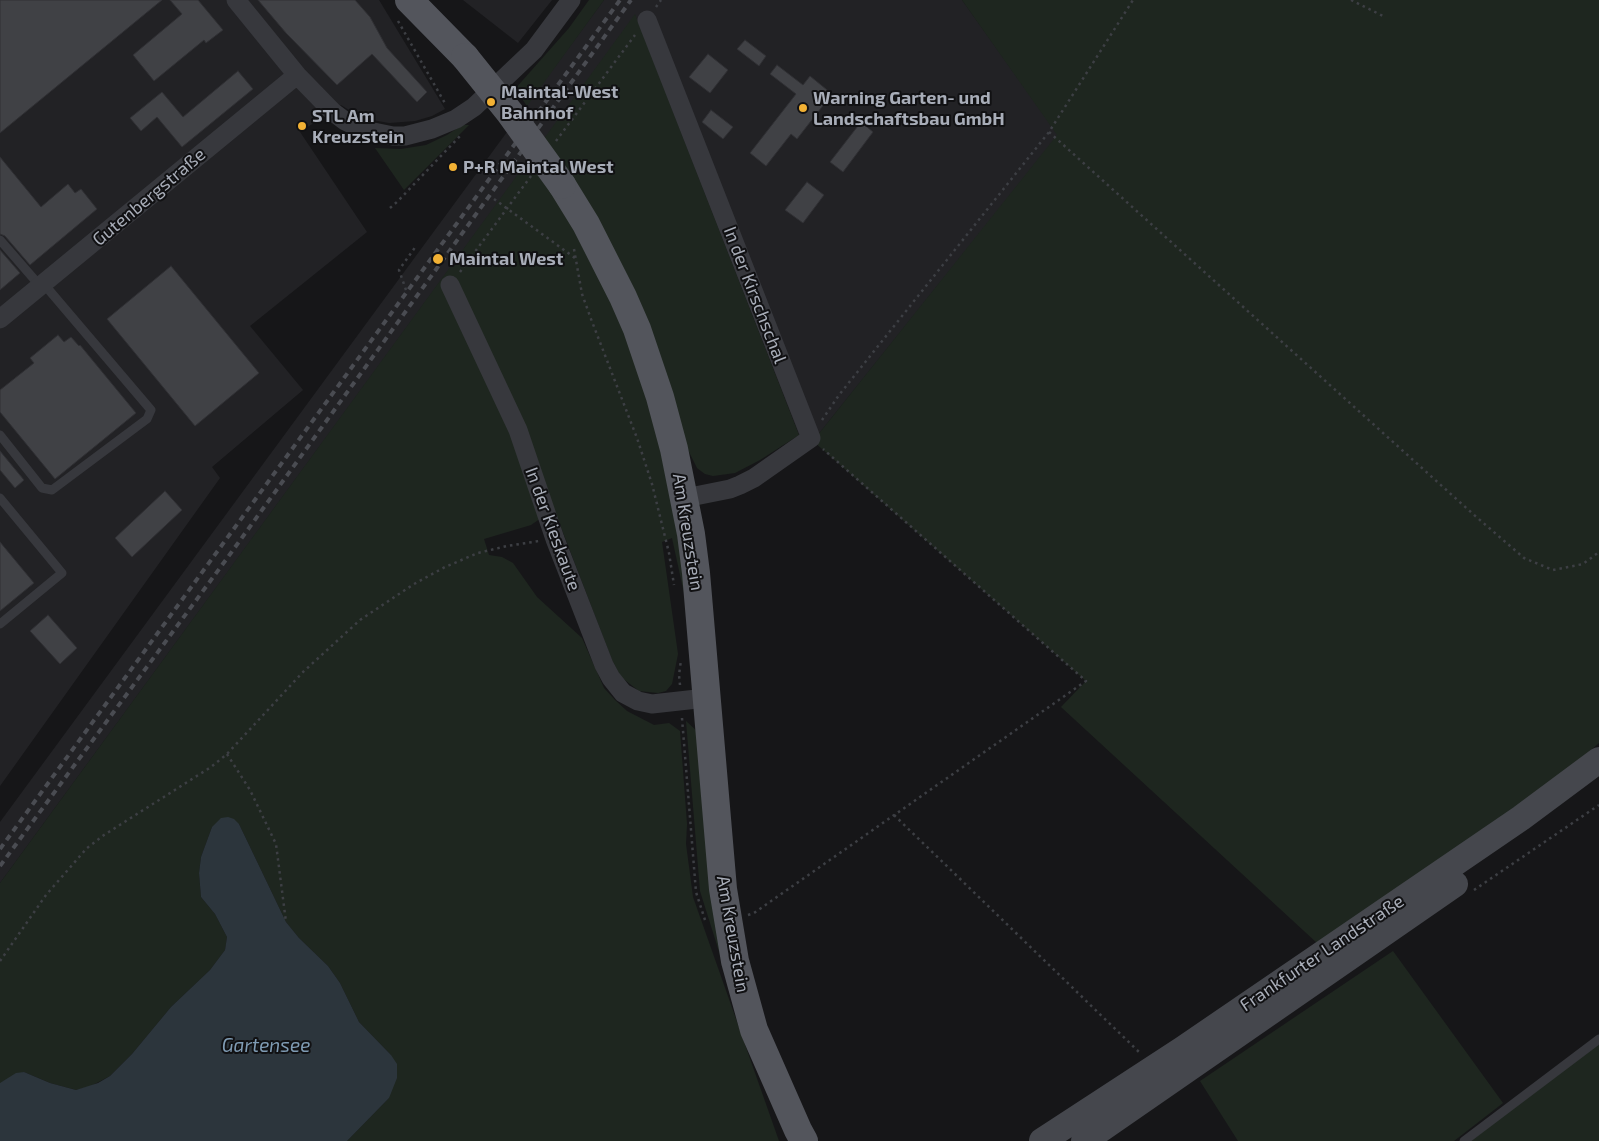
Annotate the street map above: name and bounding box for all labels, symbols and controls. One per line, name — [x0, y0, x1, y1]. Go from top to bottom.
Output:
place label: Maintal-West Bahnhof — [501, 81, 619, 124]
place label: Warning Garten- und Landschaftsbau GmbH — [813, 87, 1005, 130]
marker: Maintal-West Bahnhof — [485, 96, 497, 108]
marker: Warning Garten- und Landschaftsbau GmbH — [797, 102, 809, 114]
place label: STL Am Kreuzstein — [312, 105, 404, 148]
marker: STL Am Kreuzstein — [296, 120, 308, 132]
street label: Gutenbergstraße — [88, 144, 210, 250]
place label: P+R Maintal West — [463, 156, 614, 178]
marker: P+R Maintal West — [447, 161, 459, 173]
street label: In der Kirschschal — [719, 224, 791, 366]
place label: Maintal West — [449, 248, 563, 270]
marker: Maintal West — [431, 252, 445, 266]
street label: In der Kieskaute — [521, 464, 585, 594]
street label: Am Kreuzstein — [668, 472, 708, 592]
street label: Am Kreuzstein — [712, 874, 754, 994]
street label: Frankfurter Landstraße — [1236, 890, 1408, 1016]
water label: Gartensee — [222, 1035, 310, 1057]

